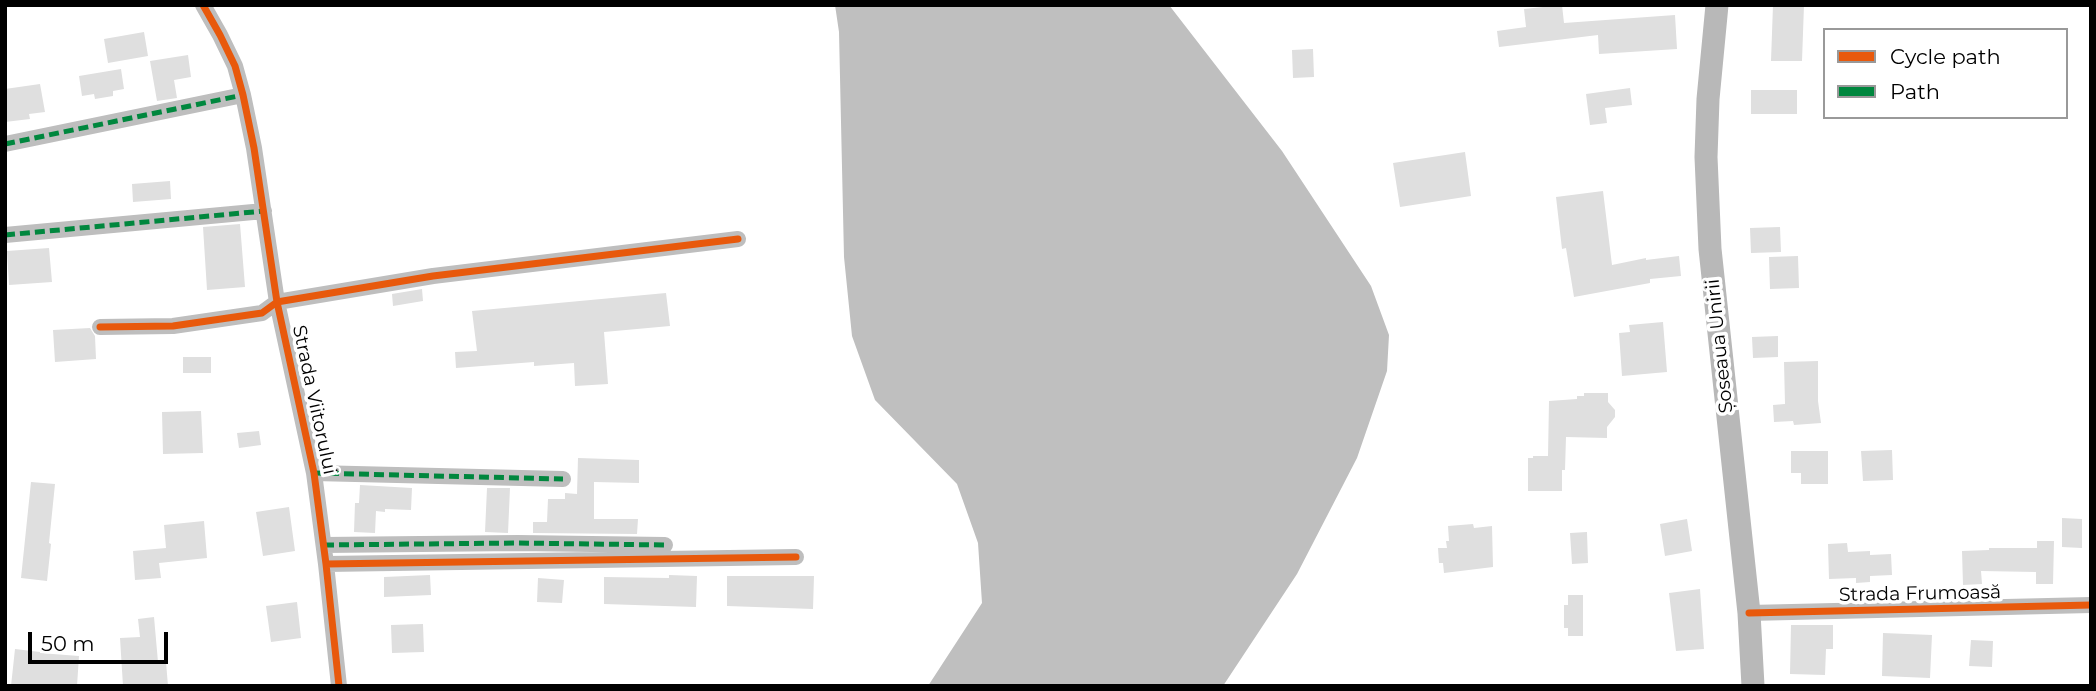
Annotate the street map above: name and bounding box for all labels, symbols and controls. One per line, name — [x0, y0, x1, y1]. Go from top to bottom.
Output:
legend — [1823, 28, 2068, 119]
text: Cycle path — [1890, 44, 2001, 69]
text: Path — [1890, 79, 1940, 104]
street label: Șoseaua Unirii — [1702, 278, 1738, 414]
street label: Strada Viitorului — [287, 323, 341, 477]
street label: Strada Frumoasă — [1839, 581, 2001, 607]
scale bar — [32, 618, 172, 662]
text: 50 m — [41, 631, 95, 656]

